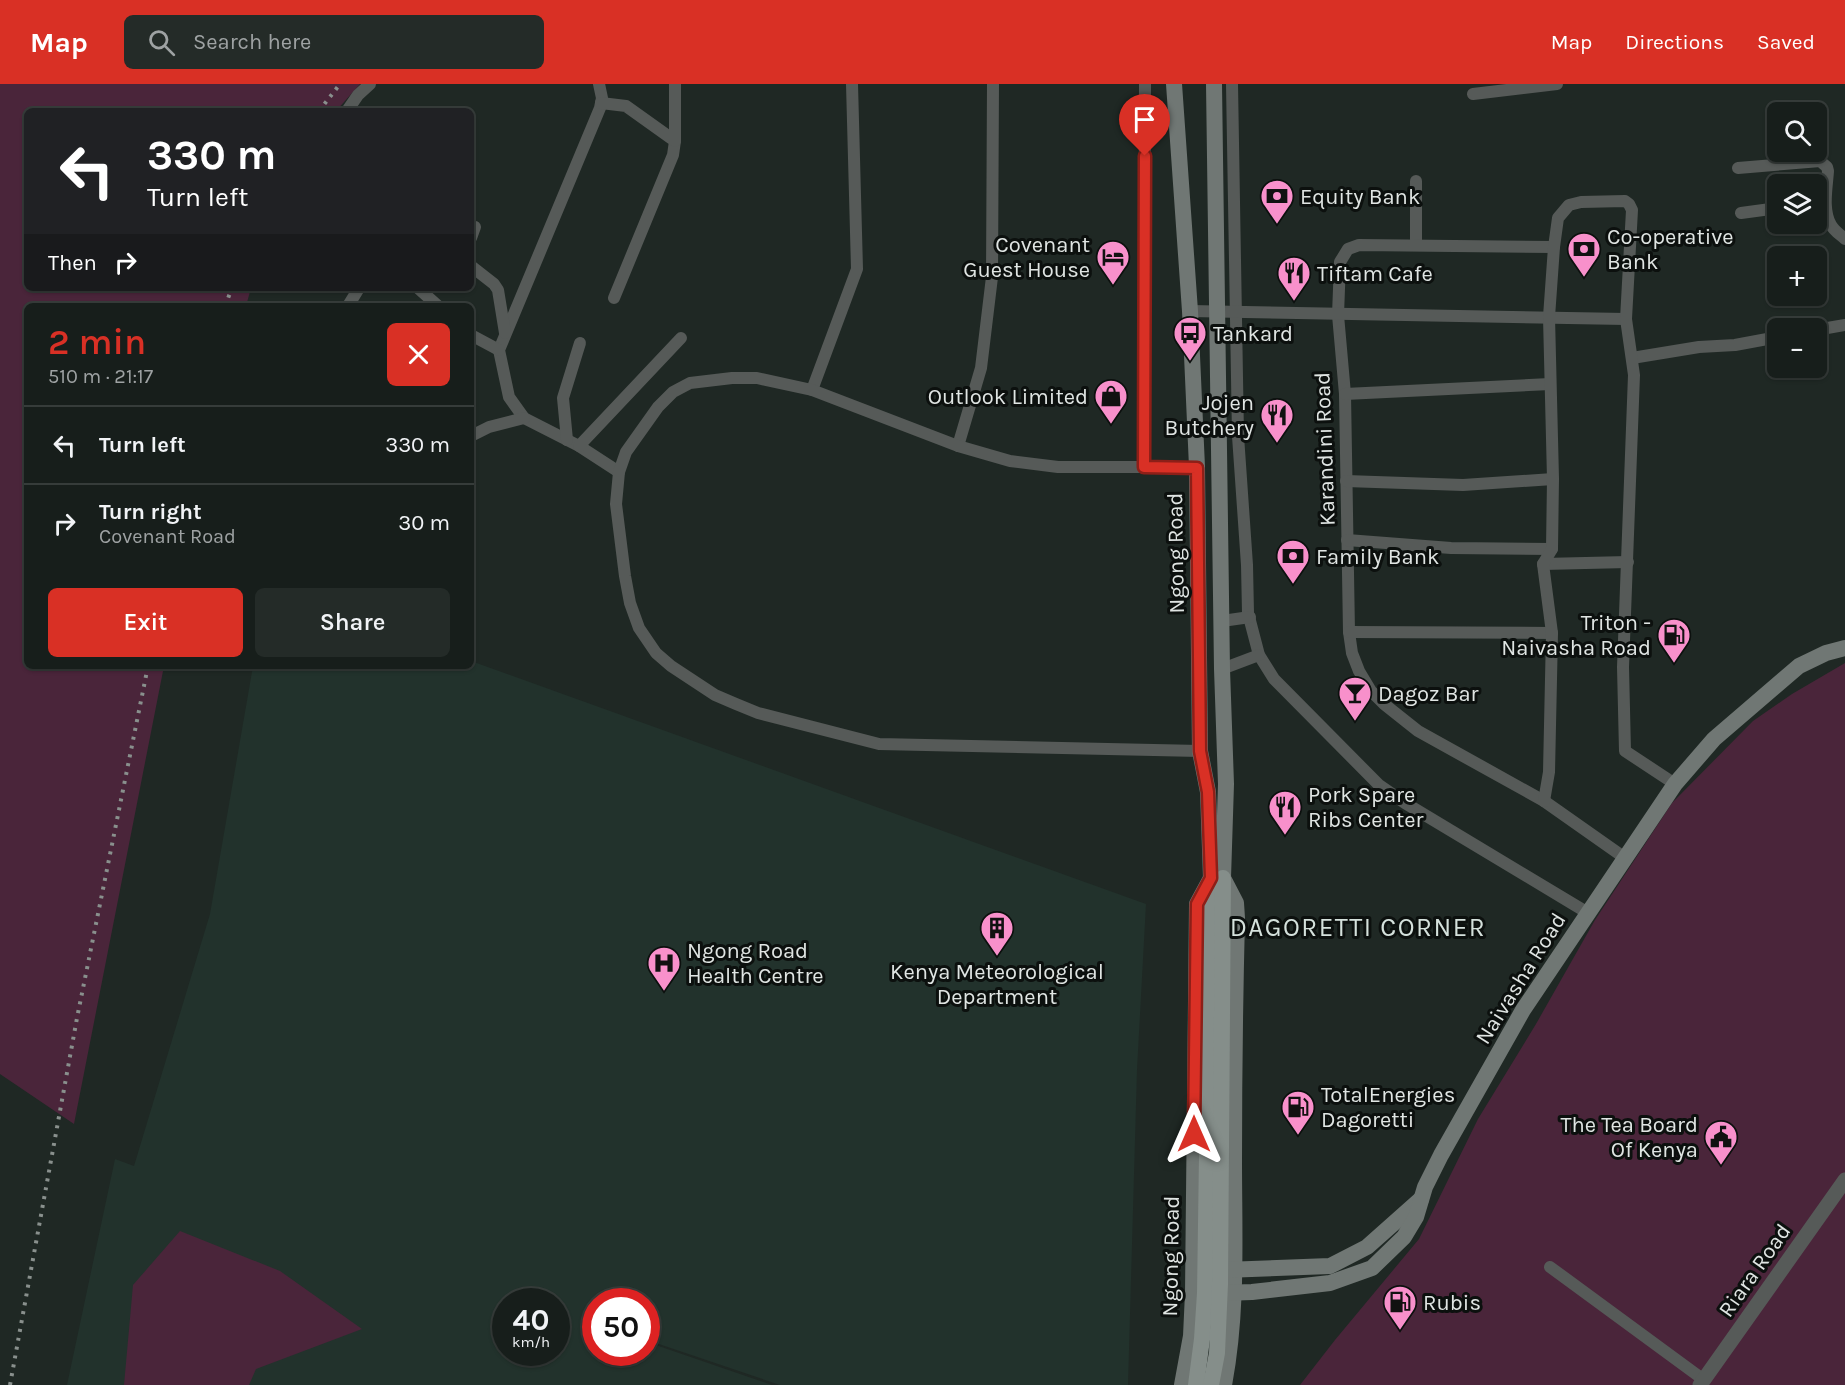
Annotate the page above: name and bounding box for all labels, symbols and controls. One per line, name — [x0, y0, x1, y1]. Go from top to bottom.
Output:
search box — [124, 15, 544, 69]
text: Map — [30, 26, 88, 59]
icon: search — [145, 26, 178, 59]
text: Search here — [193, 29, 311, 55]
text: Map — [1551, 30, 1592, 54]
text: Directions — [1625, 30, 1724, 54]
text: Saved — [1757, 30, 1815, 54]
pin — [1119, 94, 1170, 156]
map controls — [1767, 102, 1827, 378]
button: search — [1767, 102, 1827, 162]
icon: arrive — [1128, 103, 1161, 136]
text: 330 m — [147, 130, 276, 180]
icon: left — [48, 132, 126, 210]
button: layers — [1767, 174, 1827, 234]
bank icon: Equity Bank — [1259, 178, 1295, 225]
text: Turn left — [147, 181, 248, 213]
place label: Equity Bank — [1300, 184, 1420, 210]
place label: Co-operative Bank — [1607, 224, 1734, 275]
bank icon: Co-operative Bank — [1566, 231, 1602, 278]
place label: Covenant Guest House — [963, 232, 1090, 283]
hotel icon: Covenant Guest House — [1095, 239, 1131, 286]
icon: right — [109, 246, 142, 279]
button: + — [1767, 246, 1827, 306]
text: Then — [48, 250, 97, 276]
restaurant icon: Tiftam Cafe — [1276, 255, 1312, 302]
place label: Tiftam Cafe — [1317, 261, 1433, 287]
bus stop icon: Tankard — [1172, 315, 1208, 362]
button: − — [1767, 318, 1827, 378]
text: 2 min — [48, 321, 146, 363]
place label: Tankard — [1213, 321, 1293, 347]
button: close — [387, 323, 450, 386]
text: 510 m · 21:17 — [48, 365, 153, 388]
street label: Karandini Road — [1309, 372, 1341, 526]
shop icon: Outlook Limited — [1093, 378, 1129, 425]
place label: Outlook Limited — [928, 384, 1088, 410]
place label: Jojen Butchery — [1165, 390, 1254, 441]
restaurant icon: Jojen Butchery — [1259, 397, 1295, 444]
icon: left — [48, 429, 81, 462]
text: Turn left — [99, 432, 186, 458]
text: 330 m — [385, 432, 450, 458]
street label: Ngong Road — [1162, 492, 1190, 614]
text: Turn right — [99, 499, 202, 525]
icon: right — [48, 507, 81, 540]
text: 30 m — [398, 510, 450, 536]
text: Covenant Road — [99, 525, 236, 548]
bank icon: Family Bank — [1275, 538, 1311, 585]
place label: Family Bank — [1316, 544, 1439, 570]
button: Exit — [48, 588, 243, 657]
button: Share — [255, 588, 450, 657]
place label: Triton - Naivasha Road — [1501, 610, 1651, 661]
fuel station icon: Triton - Naivasha Road — [1656, 617, 1692, 664]
bar icon: Dagoz Bar — [1337, 675, 1373, 722]
place label: Dagoz Bar — [1378, 681, 1479, 707]
place label: Pork Spare Ribs Center — [1308, 782, 1423, 833]
restaurant icon: Pork Spare Ribs Center — [1267, 789, 1303, 836]
street label: Naivasha Road — [1470, 908, 1572, 1049]
building icon: Kenya Meteorological Department — [979, 910, 1015, 957]
district label: DAGORETTI CORNER — [1230, 912, 1486, 943]
place label: Ngong Road Health Centre — [687, 938, 824, 989]
hospital icon: Ngong Road Health Centre — [646, 945, 682, 992]
place label: Kenya Meteorological Department — [890, 959, 1104, 1010]
place label: TotalEnergies Dagoretti — [1321, 1082, 1455, 1133]
fuel station icon: TotalEnergies Dagoretti — [1280, 1089, 1316, 1136]
position arrow — [1162, 1102, 1226, 1166]
place label: The Tea Board Of Kenya — [1560, 1112, 1698, 1163]
public building icon: The Tea Board Of Kenya — [1703, 1119, 1739, 1166]
street label: Ngong Road — [1157, 1195, 1185, 1317]
street label: Riara Road — [1713, 1219, 1796, 1322]
fuel station icon: Rubis — [1382, 1284, 1418, 1331]
speed limit sign: 50 — [582, 1288, 660, 1366]
place label: Rubis — [1423, 1290, 1481, 1316]
text: 40 — [513, 1302, 549, 1338]
text: km/h — [512, 1333, 550, 1351]

